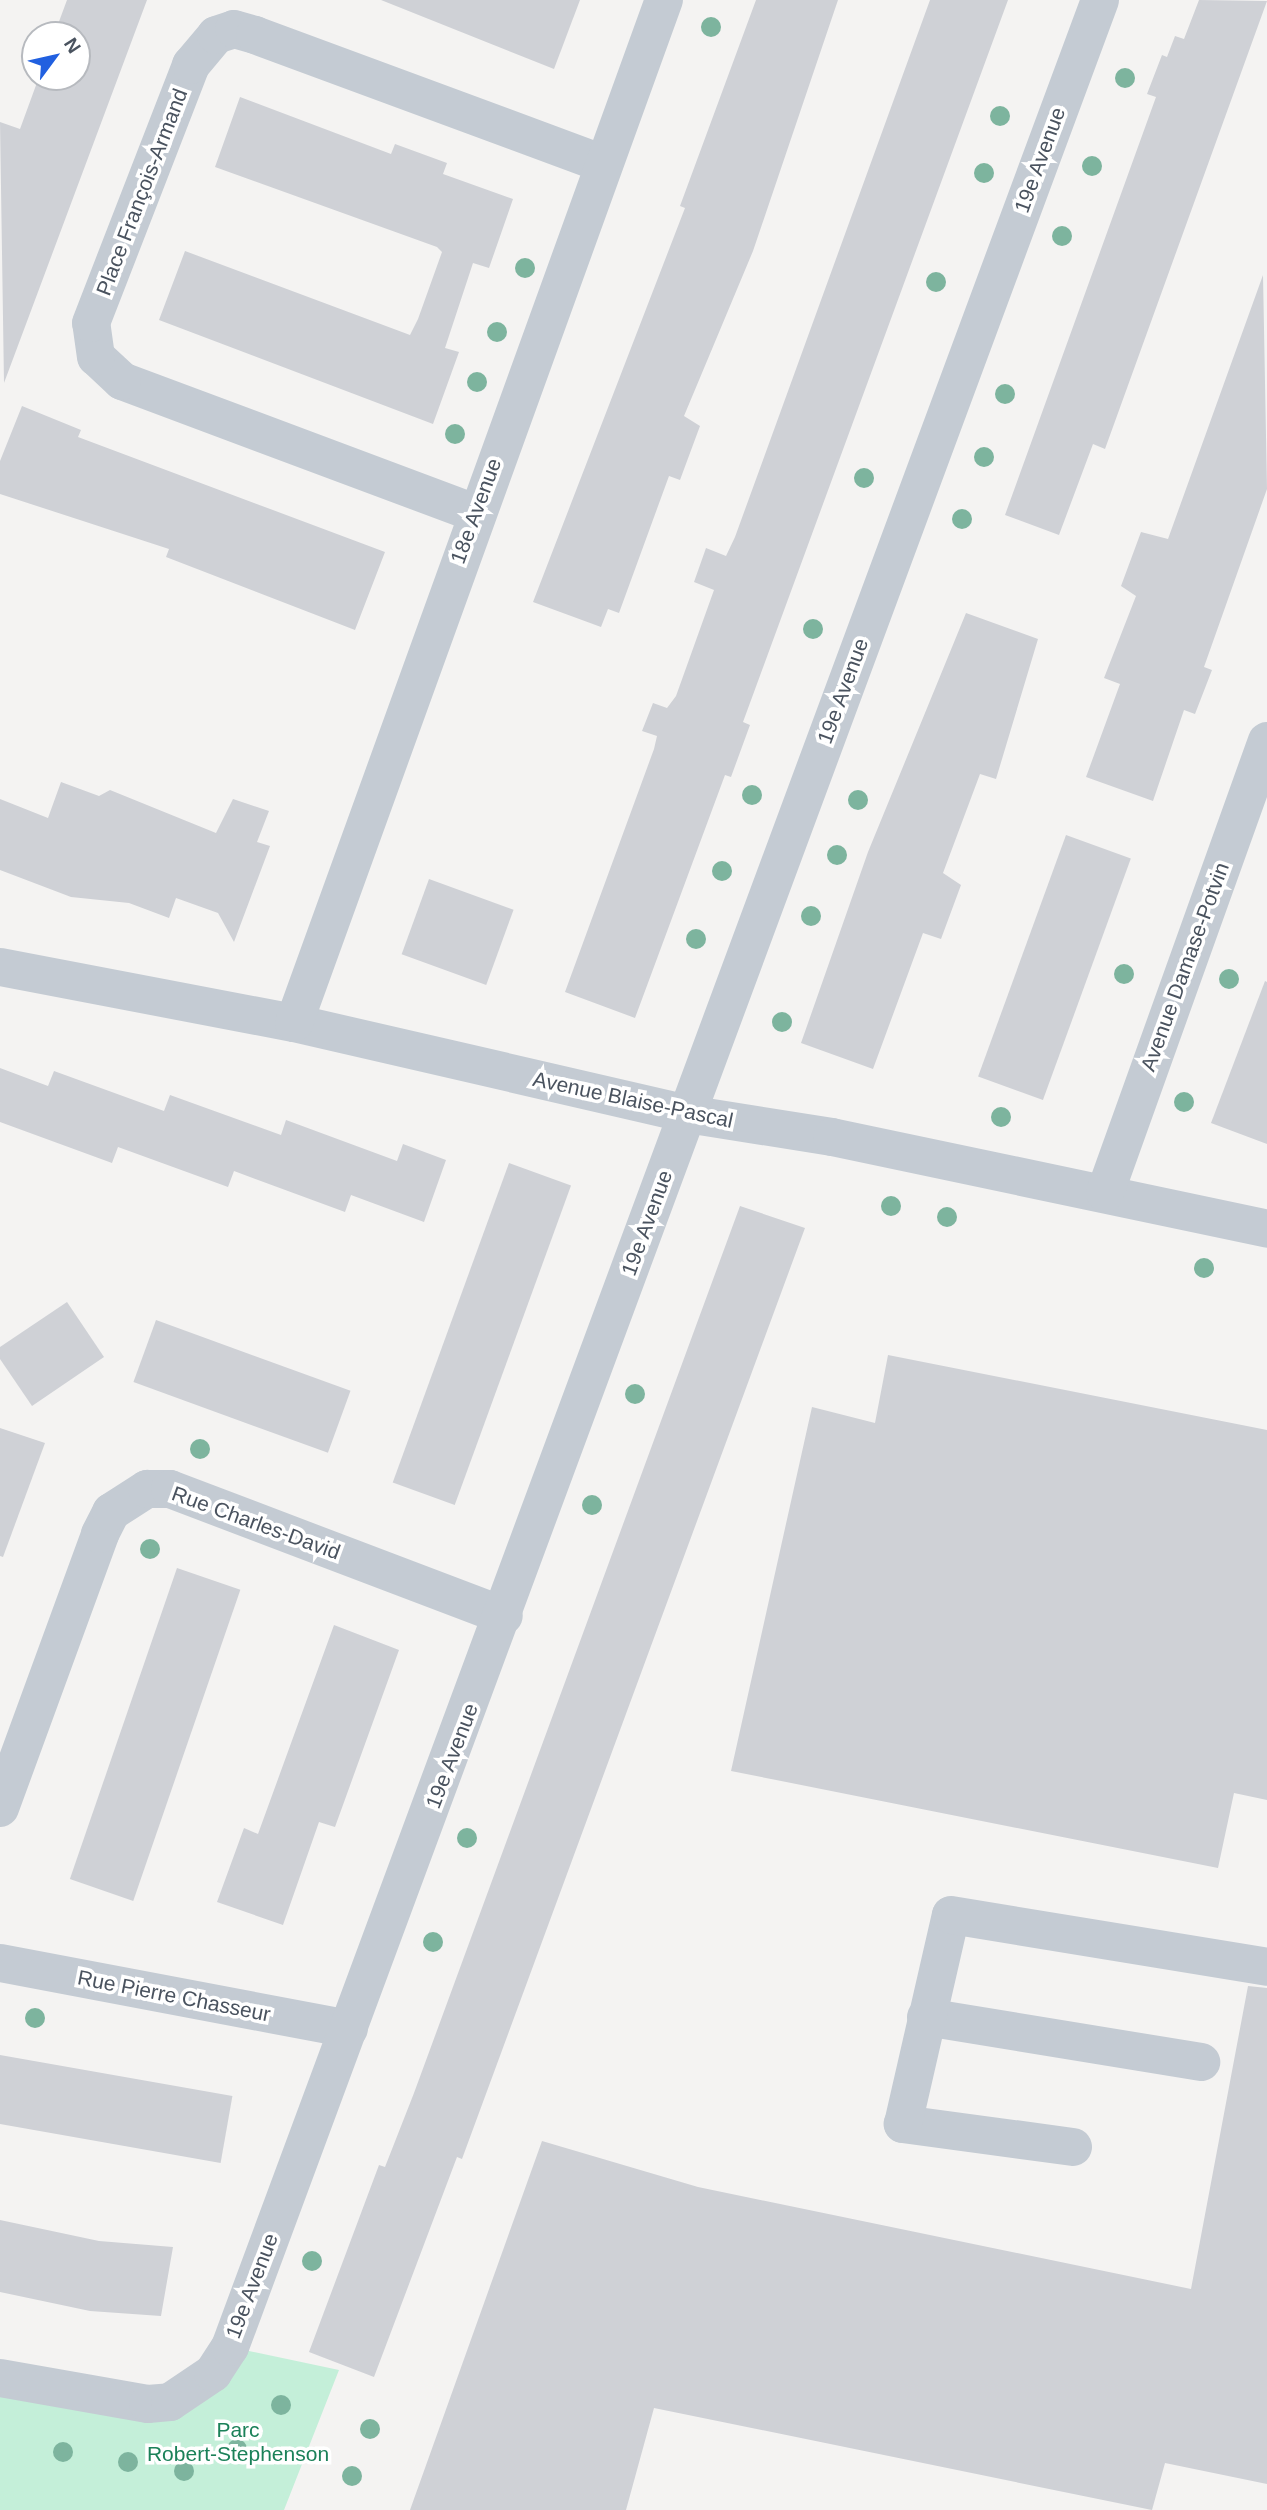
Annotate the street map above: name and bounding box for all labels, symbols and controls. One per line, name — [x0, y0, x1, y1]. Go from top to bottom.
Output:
north arrow — [21, 21, 91, 91]
text: N — [60, 34, 85, 57]
street label: Place François-Armand — [91, 85, 193, 299]
street label: 19e Avenue — [1009, 103, 1071, 217]
street label: 18e Avenue — [445, 454, 507, 568]
street label: 19e Avenue — [812, 634, 874, 748]
street label: Avenue Damase-Potvin — [1135, 859, 1235, 1075]
street label: Avenue Blaise-Pascal — [531, 1066, 735, 1134]
street label: 19e Avenue — [616, 1166, 678, 1280]
street label: Rue Charles-David — [168, 1481, 344, 1565]
street label: 19e Avenue — [420, 1699, 484, 1813]
street label: Rue Pierre Chasseur — [75, 1965, 273, 2027]
street label: 19e Avenue — [220, 2229, 284, 2343]
park label: Parc Robert-Stephenson — [147, 2417, 329, 2467]

